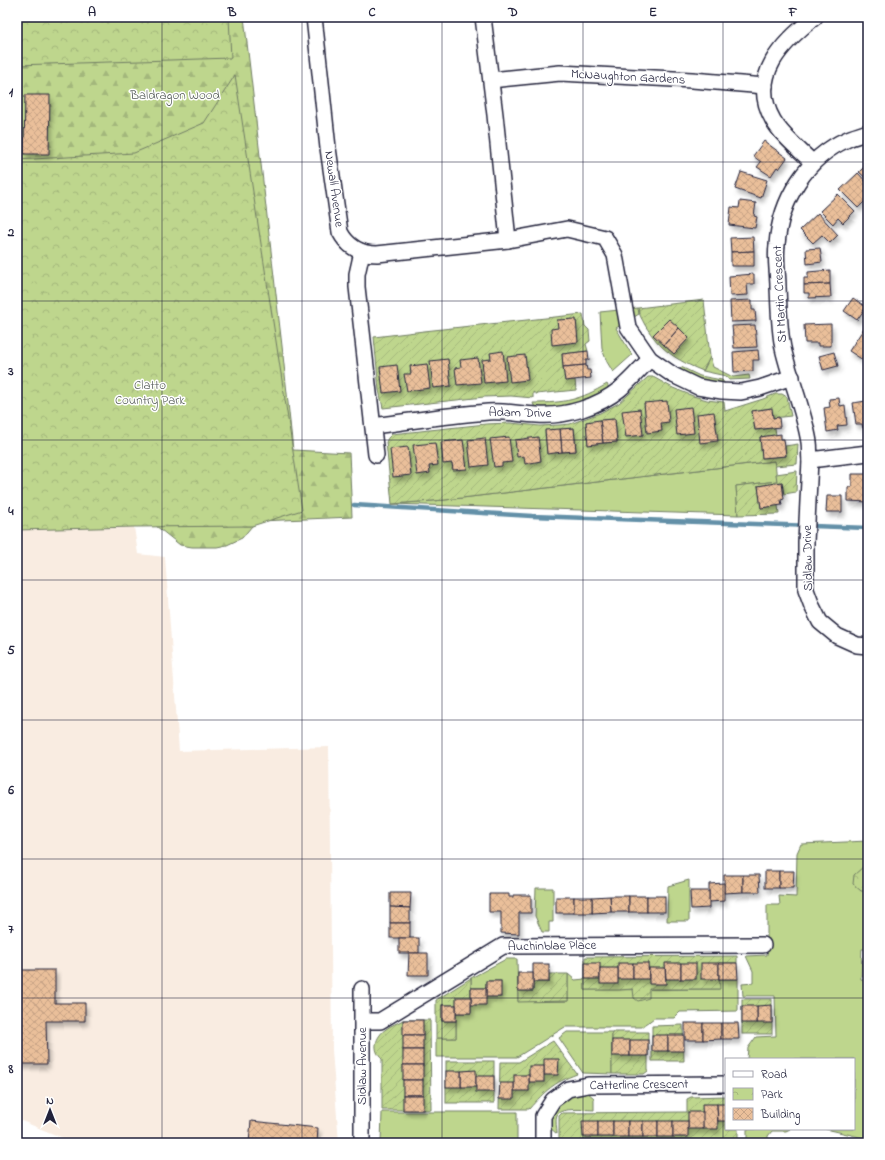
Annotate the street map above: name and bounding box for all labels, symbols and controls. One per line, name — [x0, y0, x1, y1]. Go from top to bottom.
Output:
text: A — [88, 3, 96, 22]
text: B — [227, 3, 237, 22]
text: C — [368, 3, 376, 22]
text: D — [507, 3, 518, 22]
text: E — [649, 3, 657, 22]
text: F — [788, 3, 798, 22]
street label: McNaughton Gardens — [570, 65, 686, 91]
text: 1 — [9, 83, 14, 102]
park label: Baldragon Wood — [129, 86, 220, 106]
street label: Newall Avenue — [319, 150, 349, 228]
text: 2 — [7, 223, 15, 242]
street label: St Martin Crescent — [768, 244, 792, 343]
text: 3 — [7, 362, 14, 381]
park label: Clatto Country Park — [115, 376, 185, 411]
street label: Adam Drive — [488, 403, 552, 423]
text: 4 — [7, 502, 14, 521]
street label: Sidlaw Drive — [798, 525, 818, 591]
text: 5 — [7, 641, 15, 660]
text: 6 — [7, 781, 14, 800]
text: 7 — [8, 920, 14, 939]
street label: Auchinblae Place — [508, 936, 597, 956]
street label: Sidlaw Avenue — [353, 1027, 372, 1105]
legend — [725, 1058, 855, 1130]
text: 8 — [8, 1060, 14, 1079]
text: Road — [761, 1066, 787, 1084]
street label: Catterline Crescent — [589, 1075, 689, 1095]
text: Park — [761, 1086, 783, 1104]
north arrow — [30, 1090, 70, 1130]
text: N — [46, 1093, 54, 1109]
text: Building — [760, 1106, 800, 1125]

